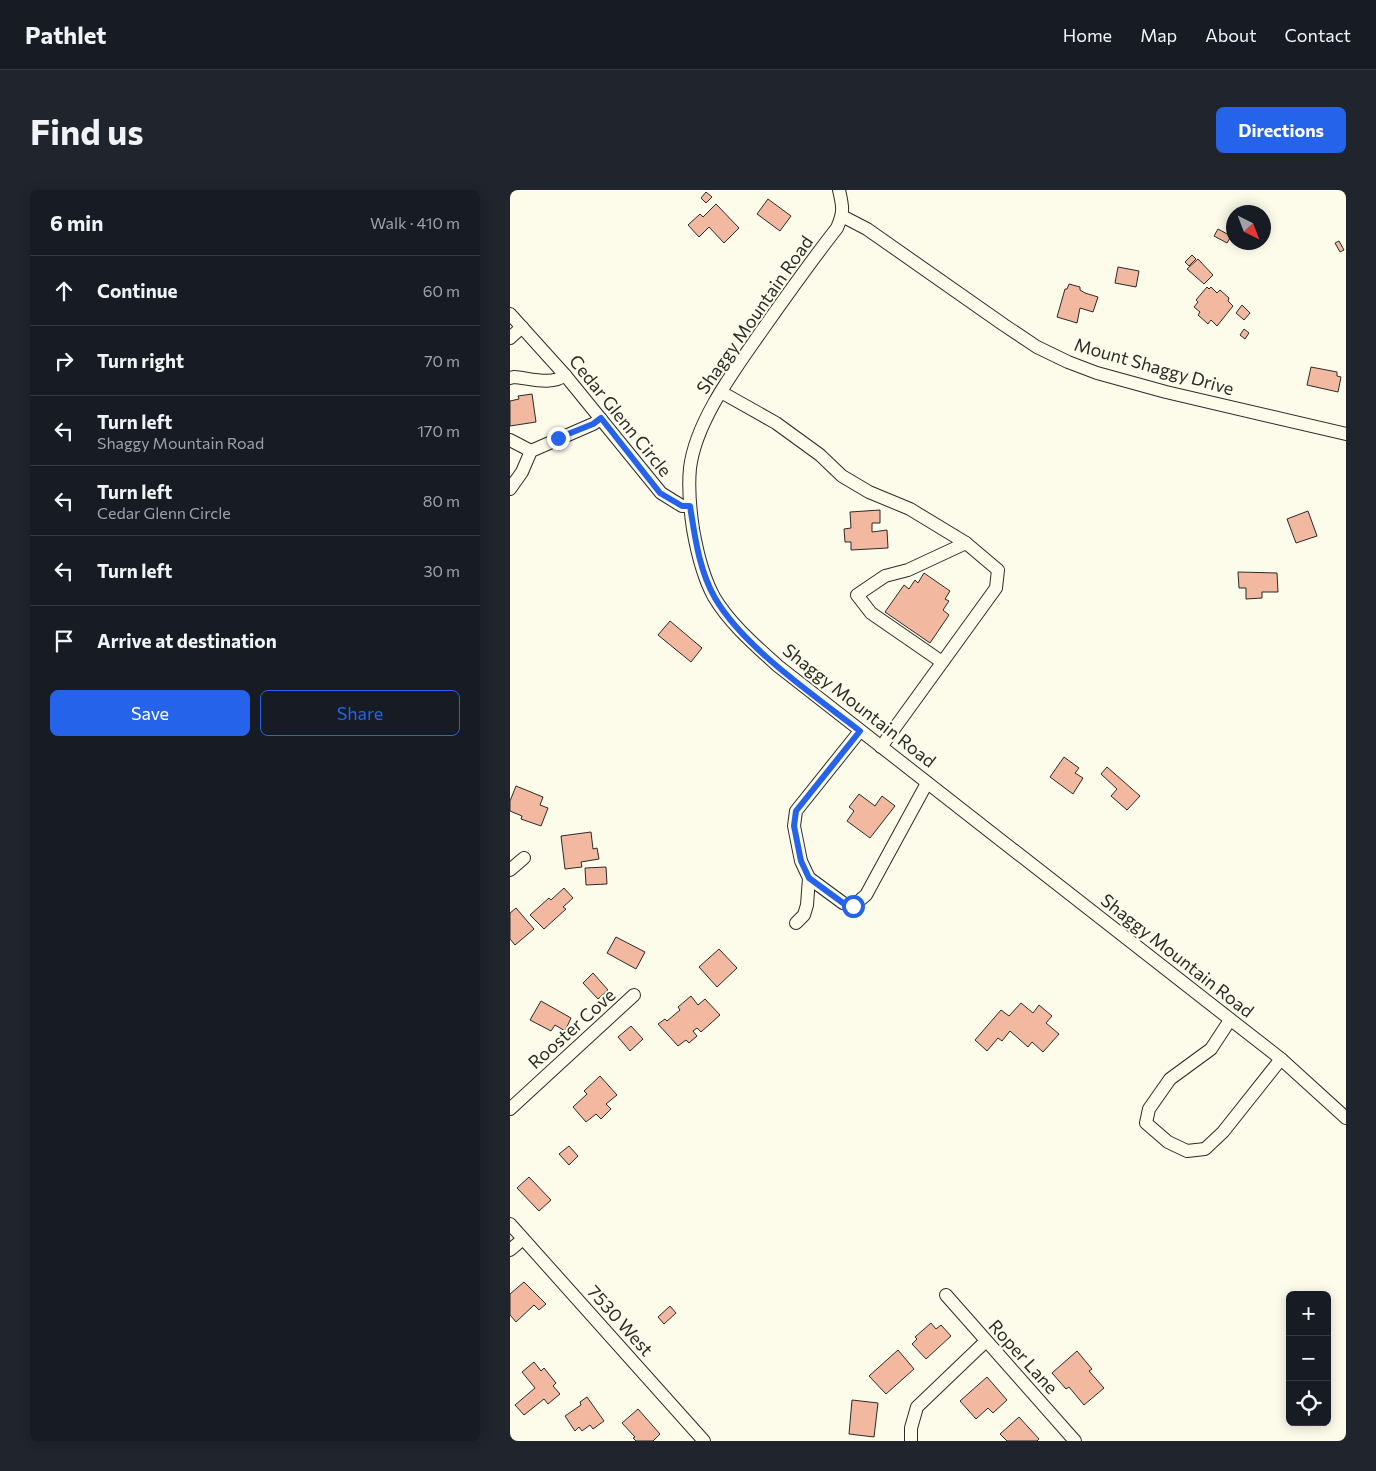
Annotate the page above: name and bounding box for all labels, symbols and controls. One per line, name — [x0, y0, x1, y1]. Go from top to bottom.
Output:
text: Pathlet — [25, 20, 106, 49]
text: Home — [1063, 24, 1112, 46]
text: Map — [1140, 24, 1177, 46]
text: About — [1205, 24, 1257, 46]
text: Contact — [1285, 24, 1351, 46]
button: Directions — [1216, 107, 1346, 153]
text: Find us — [30, 109, 144, 152]
north arrow — [1226, 205, 1271, 250]
text: 6 min — [50, 210, 103, 235]
text: Walk · 410 m — [370, 213, 460, 232]
street label: Shaggy Mountain Road — [691, 231, 817, 398]
icon: ahead — [50, 277, 78, 305]
text: Continue — [97, 279, 177, 302]
text: 60 m — [423, 281, 460, 300]
street label: Mount Shaggy Drive — [1072, 333, 1237, 399]
icon: right — [50, 347, 78, 375]
text: Turn right — [97, 349, 184, 372]
street label: Cedar Glenn Circle — [565, 350, 677, 481]
text: 70 m — [424, 351, 460, 370]
text: Turn left — [97, 410, 172, 433]
icon: left — [50, 417, 78, 445]
text: 170 m — [417, 421, 460, 440]
route end — [547, 427, 570, 450]
text: Shaggy Mountain Road — [97, 433, 264, 452]
text: Turn left — [97, 480, 172, 503]
icon: left — [50, 487, 78, 515]
text: 80 m — [423, 491, 460, 510]
text: Cedar Glenn Circle — [97, 503, 231, 522]
icon: left — [50, 557, 78, 585]
text: Turn left — [97, 559, 172, 582]
text: 30 m — [423, 561, 460, 580]
icon: arrive — [50, 627, 78, 655]
text: Arrive at destination — [97, 629, 277, 652]
street label: Shaggy Mountain Road — [779, 639, 940, 772]
button: Save — [50, 690, 250, 736]
button: Share — [260, 690, 460, 736]
street label: Shaggy Mountain Road — [1097, 889, 1258, 1022]
route start — [842, 895, 865, 918]
street label: Rooster Cove — [523, 983, 619, 1073]
street label: 7530 West — [583, 1281, 658, 1360]
map controls — [1286, 1291, 1331, 1426]
button: + — [1286, 1291, 1331, 1336]
street label: Roper Lane — [985, 1315, 1063, 1398]
button: − — [1286, 1336, 1331, 1381]
button: locate — [1286, 1381, 1331, 1426]

